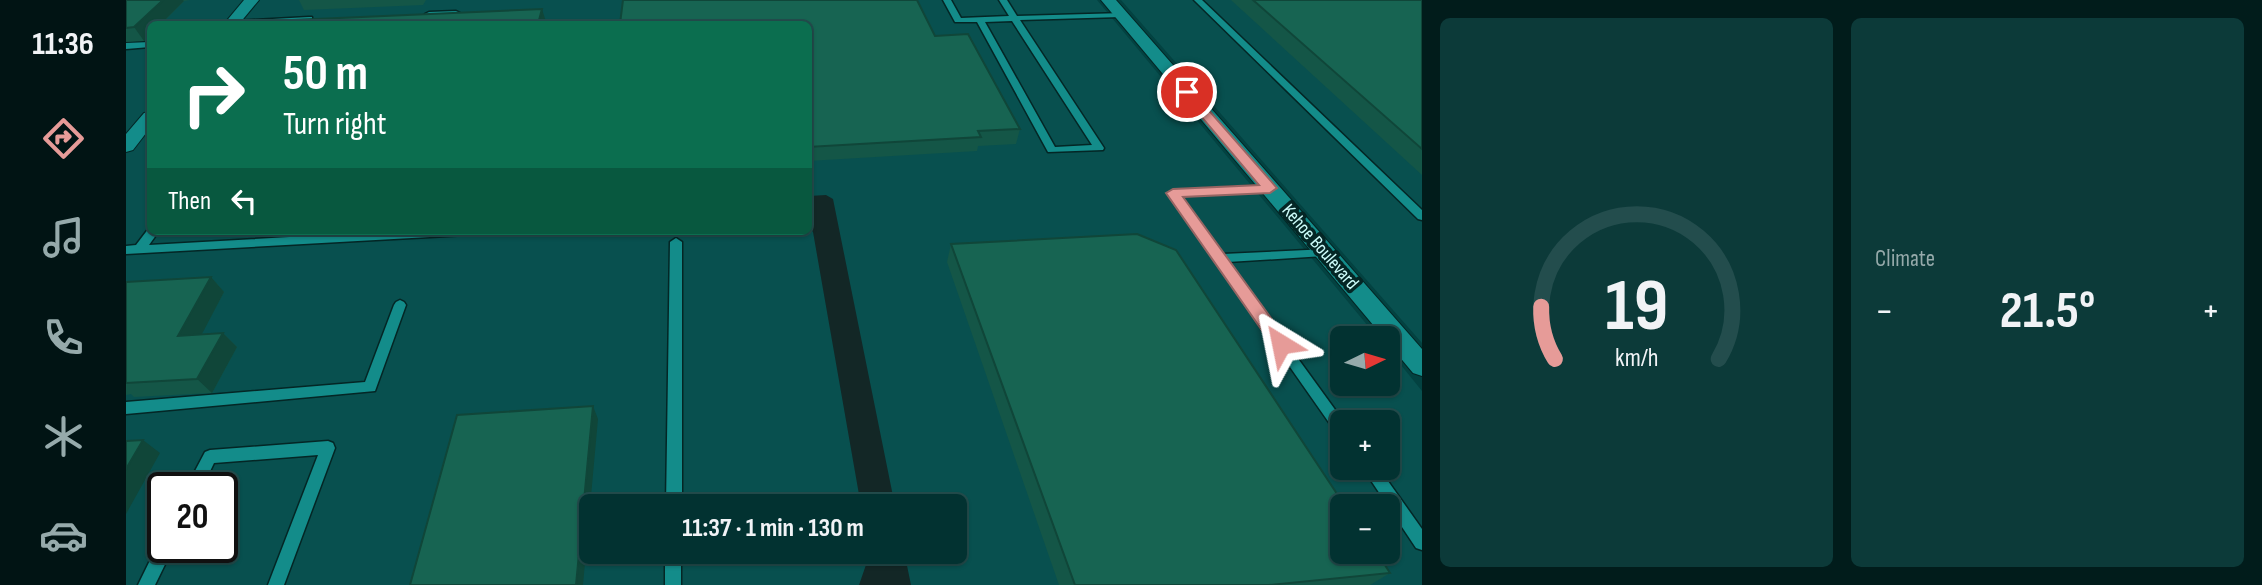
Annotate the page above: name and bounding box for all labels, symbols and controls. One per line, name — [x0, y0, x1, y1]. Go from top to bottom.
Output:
text: 11:36 — [32, 25, 94, 64]
text: 50 m — [283, 45, 368, 104]
icon: right — [168, 49, 259, 140]
pin — [1157, 62, 1217, 122]
icon: arrive — [1168, 73, 1206, 111]
text: Turn right — [283, 105, 387, 144]
icon: directions — [39, 114, 88, 163]
icon: left — [225, 182, 263, 220]
text: Then — [168, 186, 211, 217]
street label: Kehoe Boulevard — [1277, 200, 1363, 294]
icon: music — [39, 213, 88, 262]
text: Climate — [1875, 245, 1935, 273]
text: 19 — [1605, 263, 1668, 351]
text: 21.5° — [2000, 280, 2095, 343]
text: − — [1875, 289, 1894, 334]
text: + — [2201, 289, 2220, 334]
position arrow — [1244, 307, 1318, 381]
icon: phone — [39, 313, 88, 362]
north arrow — [1330, 326, 1400, 396]
map controls — [1330, 326, 1400, 564]
text: km/h — [1615, 342, 1658, 373]
button: + — [1330, 410, 1400, 480]
icon: climate — [39, 412, 88, 461]
speed limit sign: 20 — [147, 472, 238, 563]
button: − — [1330, 494, 1400, 564]
icon: car — [39, 511, 88, 560]
text: 11:37 · 1 min · 130 m — [682, 513, 864, 544]

